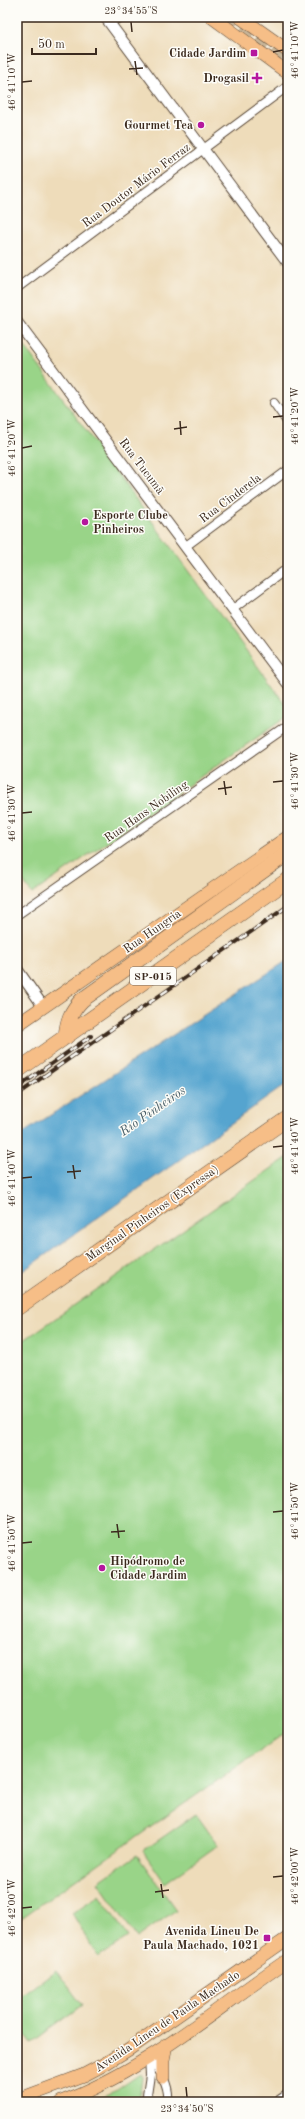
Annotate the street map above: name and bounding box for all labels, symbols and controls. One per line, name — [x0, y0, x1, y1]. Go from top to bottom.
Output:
text: 23°34'55"S — [104, 6, 158, 16]
text: 46°41'10"W — [290, 21, 300, 79]
scale bar — [32, 30, 96, 56]
text: 50 m — [38, 38, 65, 51]
place label: Cidade Jardim — [169, 48, 246, 60]
marker: Cidade Jardim — [249, 48, 259, 58]
text: 46°41'10"W — [7, 53, 17, 111]
place label: Drogasil — [203, 73, 249, 85]
marker: Drogasil — [252, 73, 262, 83]
place label: Gourmet Tea — [124, 120, 193, 132]
marker: Gourmet Tea — [196, 120, 206, 130]
street label: Rua Doutor Mário Ferraz — [80, 141, 193, 230]
text: 46°41'20"W — [290, 387, 300, 445]
text: 46°41'20"W — [7, 419, 17, 477]
street label: Rua Tucumã — [116, 436, 166, 497]
street label: Rua Cinderela — [198, 472, 264, 526]
place label: Esporte Clube Pinheiros — [93, 510, 168, 536]
marker: Esporte Clube Pinheiros — [80, 517, 90, 527]
text: 46°41'30"W — [290, 752, 300, 810]
street label: Rua Hans Nobiling — [103, 778, 191, 845]
text: 46°41'30"W — [7, 784, 17, 842]
street label: Rua Hungria — [122, 908, 184, 956]
road number: SP-015 — [130, 967, 176, 985]
water label: Rio Pinheiros — [117, 1084, 189, 1139]
text: 46°41'40"W — [290, 1117, 300, 1175]
text: 46°41'40"W — [7, 1149, 17, 1207]
street label: Marginal Pinheiros (Expressa) — [84, 1163, 221, 1264]
text: 46°41'50"W — [290, 1482, 300, 1540]
text: 46°41'50"W — [7, 1514, 17, 1572]
place label: Hipódromo de Cidade Jardim — [110, 1556, 187, 1582]
marker: Hipódromo de Cidade Jardim — [97, 1563, 107, 1573]
text: 46°42'00"W — [290, 1847, 300, 1905]
text: 46°42'00"W — [7, 1879, 17, 1937]
place label: Avenida Lineu De Paula Machado, 1021 — [143, 1926, 259, 1952]
marker: Avenida Lineu De Paula Machado, 1021 — [262, 1933, 272, 1943]
street label: Avenida Lineu de Paula Machado — [93, 1969, 242, 2075]
text: 23°34'50"S — [160, 2104, 214, 2114]

